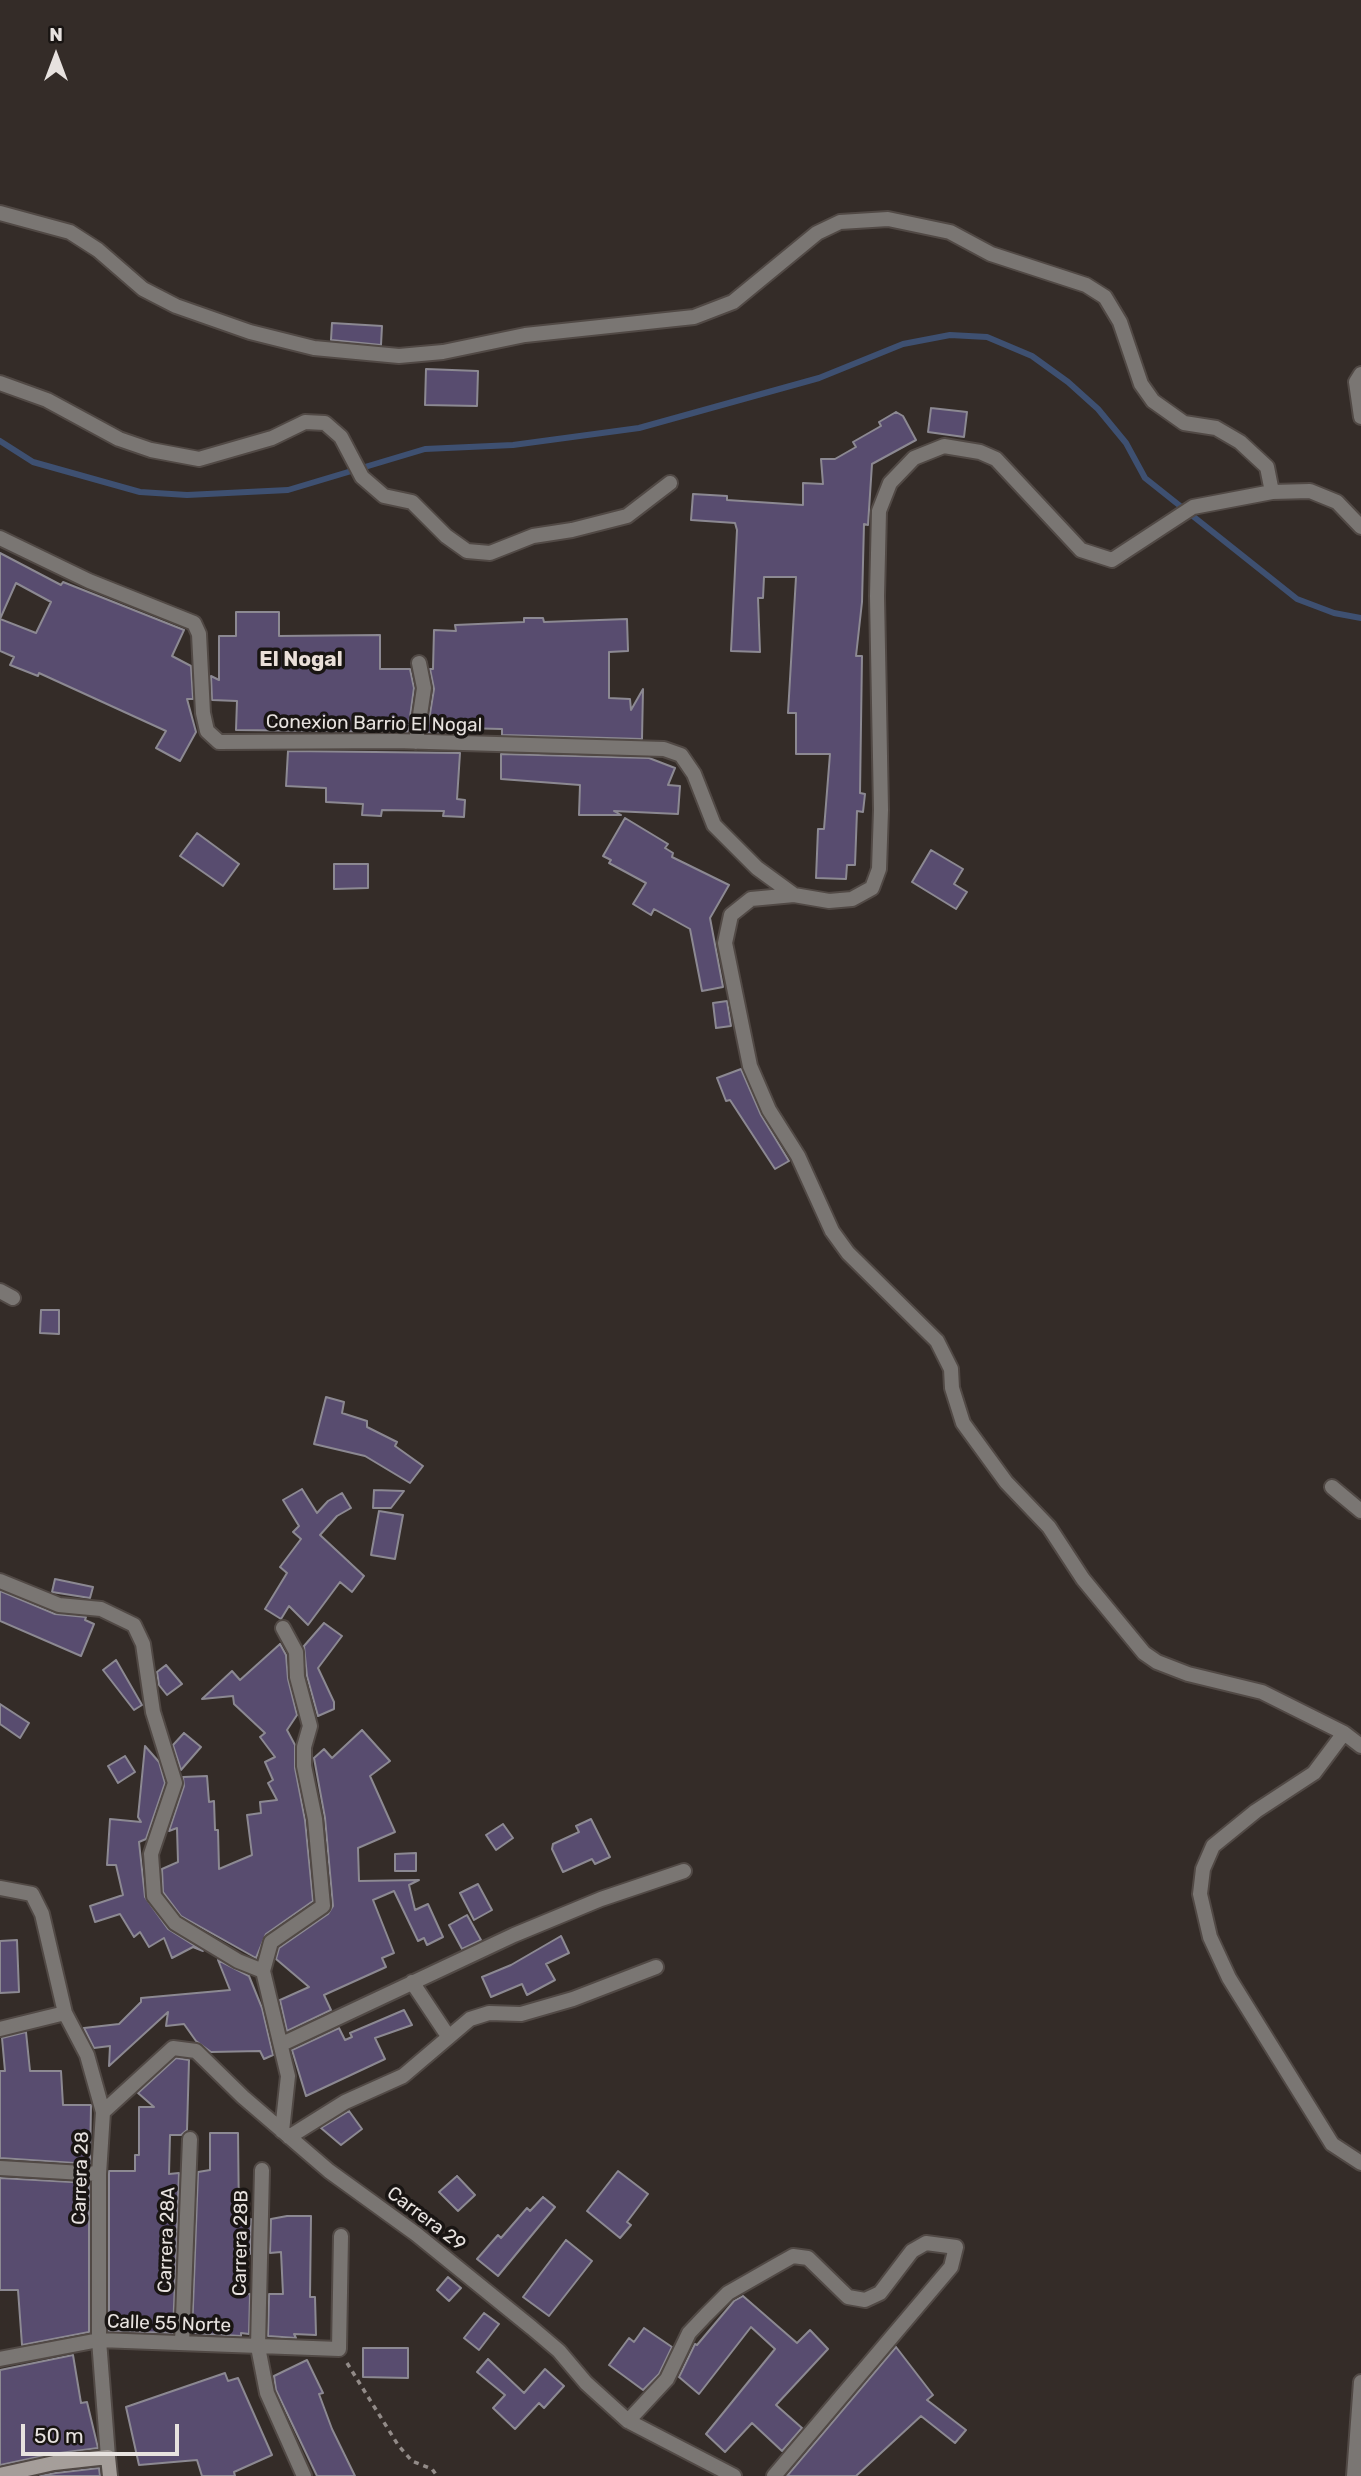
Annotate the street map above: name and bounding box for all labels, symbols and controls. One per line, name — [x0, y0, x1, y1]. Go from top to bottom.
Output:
north arrow — [21, 21, 91, 91]
text: N — [49, 23, 63, 46]
district label: El Nogal — [259, 647, 343, 673]
street label: Conexion Barrio El Nogal — [266, 711, 482, 737]
street label: Carrera 28 — [68, 2131, 94, 2225]
street label: Carrera 29 — [382, 2182, 470, 2256]
street label: Carrera 28A — [154, 2187, 180, 2293]
street label: Carrera 28B — [229, 2190, 253, 2296]
street label: Calle 55 Norte — [106, 2310, 232, 2338]
scale bar — [24, 2410, 182, 2454]
text: 50 m — [34, 2423, 84, 2448]

